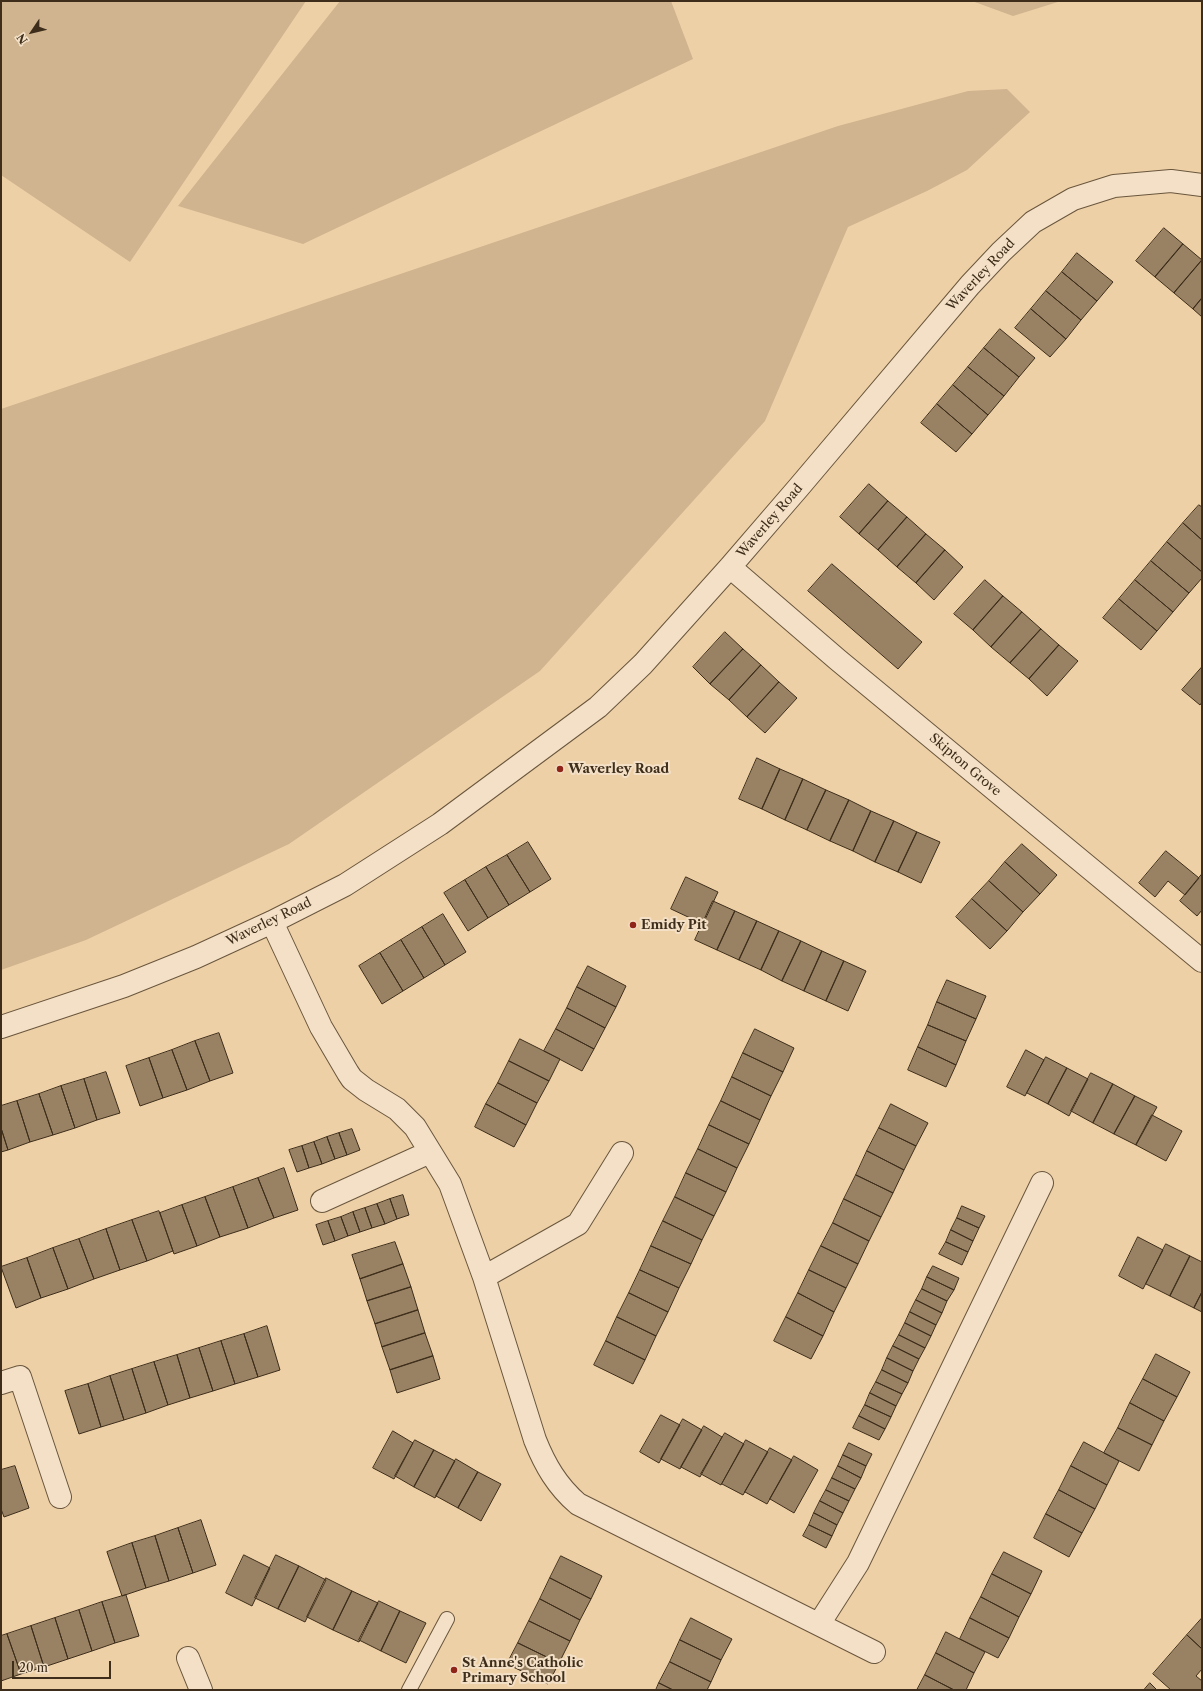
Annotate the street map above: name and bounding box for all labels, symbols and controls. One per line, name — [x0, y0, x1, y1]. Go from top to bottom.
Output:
north arrow — [12, 12, 52, 52]
text: N — [14, 31, 31, 47]
street label: Waverley Road — [944, 236, 1018, 314]
street label: Waverley Road — [734, 481, 806, 561]
street label: Skipton Grove — [926, 730, 1004, 800]
place label: Waverley Road — [568, 761, 669, 777]
marker: Waverley Road — [555, 764, 565, 774]
street label: Waverley Road — [224, 895, 314, 949]
place label: Emidy Pit — [641, 917, 707, 933]
marker: Emidy Pit — [628, 920, 638, 930]
scale bar — [14, 1653, 113, 1679]
place label: St Anne's Catholic Primary School — [462, 1655, 583, 1686]
text: 20 m — [19, 1660, 48, 1675]
marker: St Anne's Catholic Primary School — [449, 1665, 459, 1675]

